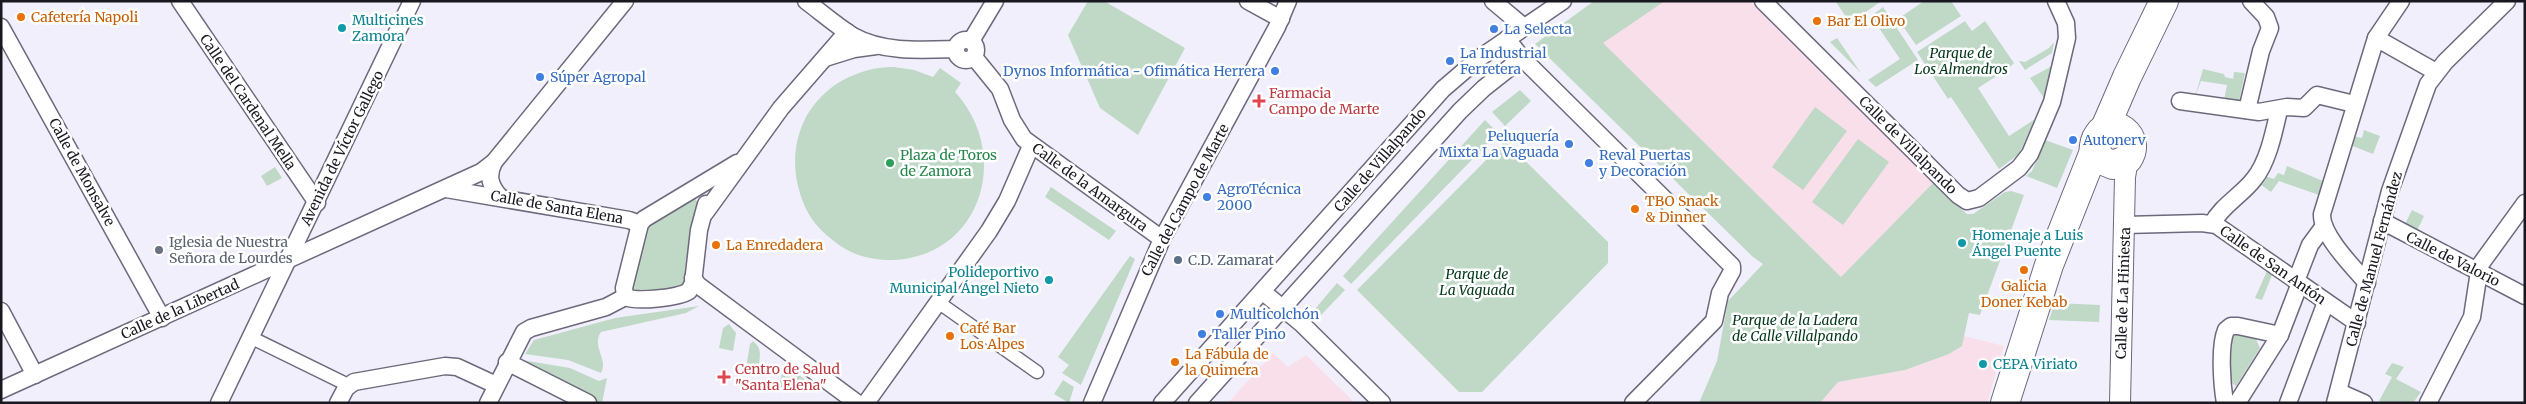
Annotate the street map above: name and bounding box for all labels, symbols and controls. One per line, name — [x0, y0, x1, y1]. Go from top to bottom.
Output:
place label: Cafetería Napoli — [31, 8, 139, 26]
marker: Cafetería Napoli — [15, 11, 27, 23]
place label: Multicines Zamora — [352, 11, 424, 45]
place label: Bar El Olivo — [1827, 12, 1905, 30]
marker: Bar El Olivo — [1811, 15, 1823, 27]
place label: La Selecta — [1504, 20, 1572, 38]
marker: Multicines Zamora — [336, 22, 348, 34]
marker: La Selecta — [1488, 23, 1500, 35]
street label: Calle del Cardenal Mella — [196, 31, 300, 174]
place label: La Industrial Ferretera — [1460, 44, 1547, 78]
park label: Parque de Los Almendros — [1914, 44, 2008, 78]
marker: La Industrial Ferretera — [1444, 55, 1456, 67]
place label: Dynos Informática - Ofimática Herrera — [1003, 62, 1265, 80]
marker: Dynos Informática - Ofimática Herrera — [1269, 65, 1281, 77]
street label: Avenida de Víctor Gallego — [296, 68, 387, 229]
place label: Súper Agropal — [550, 68, 647, 86]
marker: Súper Agropal — [534, 71, 546, 83]
place label: Farmacia Campo de Marte — [1269, 84, 1379, 118]
street label: Calle de Villalpando — [1855, 92, 1961, 198]
marker: Farmacia Campo de Marte — [1253, 95, 1265, 107]
street label: Calle de Villalpando — [1330, 104, 1430, 216]
street label: Calle de Monsalve — [45, 115, 119, 229]
street label: Calle del Campo de Marte — [1137, 121, 1233, 279]
place label: Peluquería Mixta La Vaguada — [1439, 127, 1559, 161]
place label: Autonerv — [2082, 131, 2147, 149]
marker: Autonerv — [2067, 134, 2079, 146]
marker: Peluquería Mixta La Vaguada — [1563, 138, 1575, 150]
street label: Calle de la Amargura — [1029, 139, 1152, 235]
place label: Plaza de Toros de Zamora — [900, 146, 997, 180]
place label: Reval Puertas y Decoración — [1599, 146, 1691, 180]
marker: Plaza de Toros de Zamora — [884, 157, 896, 169]
marker: Reval Puertas y Decoración — [1583, 157, 1595, 169]
street label: Calle de Manuel Fernández — [2342, 169, 2406, 349]
place label: AgroTécnica 2000 — [1216, 180, 1302, 214]
street label: Calle de Santa Elena — [489, 186, 625, 228]
marker: AgroTécnica 2000 — [1201, 191, 1213, 203]
place label: TBO Snack & Dinner — [1645, 192, 1719, 226]
marker: TBO Snack & Dinner — [1629, 203, 1641, 215]
street label: Calle de San Antón — [2216, 222, 2330, 308]
place label: Homenaje a Luis Ángel Puente — [1971, 226, 2083, 260]
street label: Calle de La Hiniesta — [2112, 226, 2134, 359]
street label: Calle de Valorio — [2403, 228, 2503, 290]
place label: Iglesia de Nuestra Señora de Lourdes — [169, 233, 293, 267]
place label: La Enredadera — [726, 236, 824, 254]
marker: Homenaje a Luis Ángel Puente — [1956, 237, 1968, 249]
marker: La Enredadera — [710, 239, 722, 251]
marker: Iglesia de Nuestra Señora de Lourdes — [153, 244, 165, 256]
place label: C.D. Zamarat — [1188, 251, 1275, 269]
marker: C.D. Zamarat — [1172, 254, 1184, 266]
place label: Polideportivo Municipal Ángel Nieto — [889, 263, 1039, 297]
marker: Galicia Doner Kebab — [2018, 264, 2030, 276]
park label: Parque de La Vaguada — [1439, 265, 1515, 299]
marker: Polideportivo Municipal Ángel Nieto — [1043, 274, 1055, 286]
street label: Calle de la Libertad — [118, 275, 242, 343]
place label: Galicia Doner Kebab — [1981, 277, 2067, 311]
place label: Multicolchón — [1230, 305, 1319, 323]
marker: Multicolchón — [1214, 308, 1226, 320]
park label: Parque de la Ladera de Calle Villalpando — [1732, 311, 1858, 345]
place label: Café Bar Los Alpes — [960, 319, 1025, 353]
place label: Taller Pino — [1212, 325, 1286, 343]
marker: Taller Pino — [1196, 328, 1208, 340]
marker: Café Bar Los Alpes — [944, 330, 956, 342]
place label: La Fábula de la Quimera — [1185, 345, 1269, 379]
place label: CEPA Viriato — [1993, 355, 2077, 373]
marker: La Fábula de la Quimera — [1169, 356, 1181, 368]
marker: CEPA Viriato — [1977, 358, 1989, 370]
place label: Centro de Salud "Santa Elena" — [735, 360, 840, 394]
marker: Centro de Salud "Santa Elena" — [717, 370, 731, 384]

